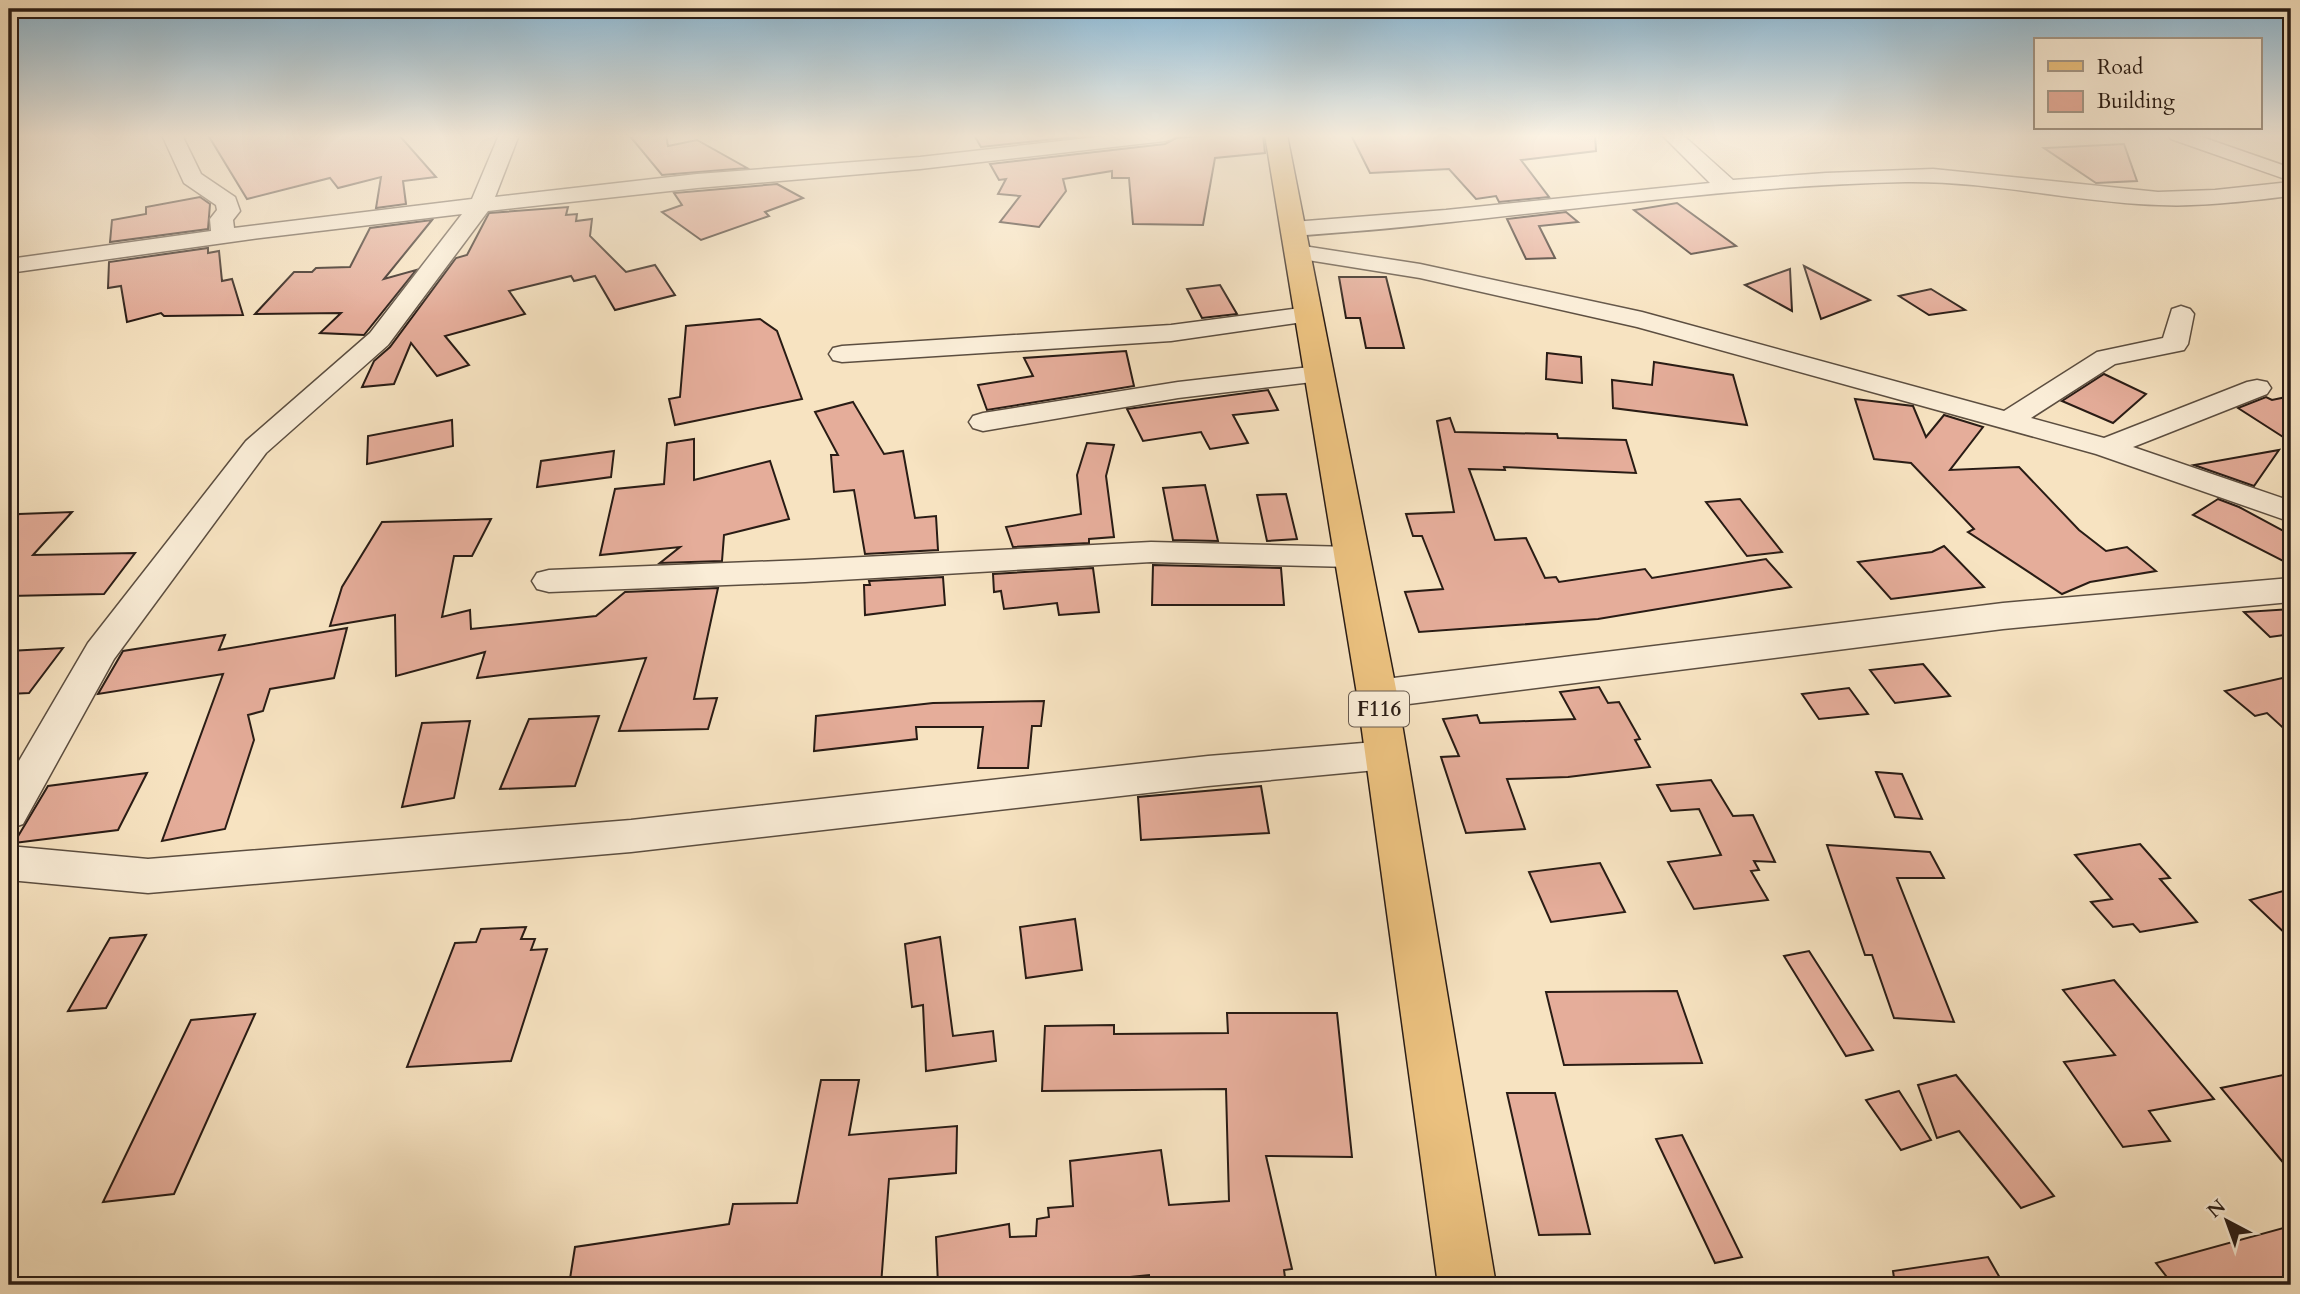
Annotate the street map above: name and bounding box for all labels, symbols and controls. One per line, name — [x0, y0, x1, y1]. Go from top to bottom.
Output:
legend — [2034, 38, 2262, 130]
text: Road — [2097, 53, 2143, 82]
text: Building — [2097, 87, 2175, 116]
road number: F116 — [1349, 692, 1409, 726]
north arrow — [2192, 1186, 2262, 1256]
text: N — [2202, 1193, 2232, 1224]

